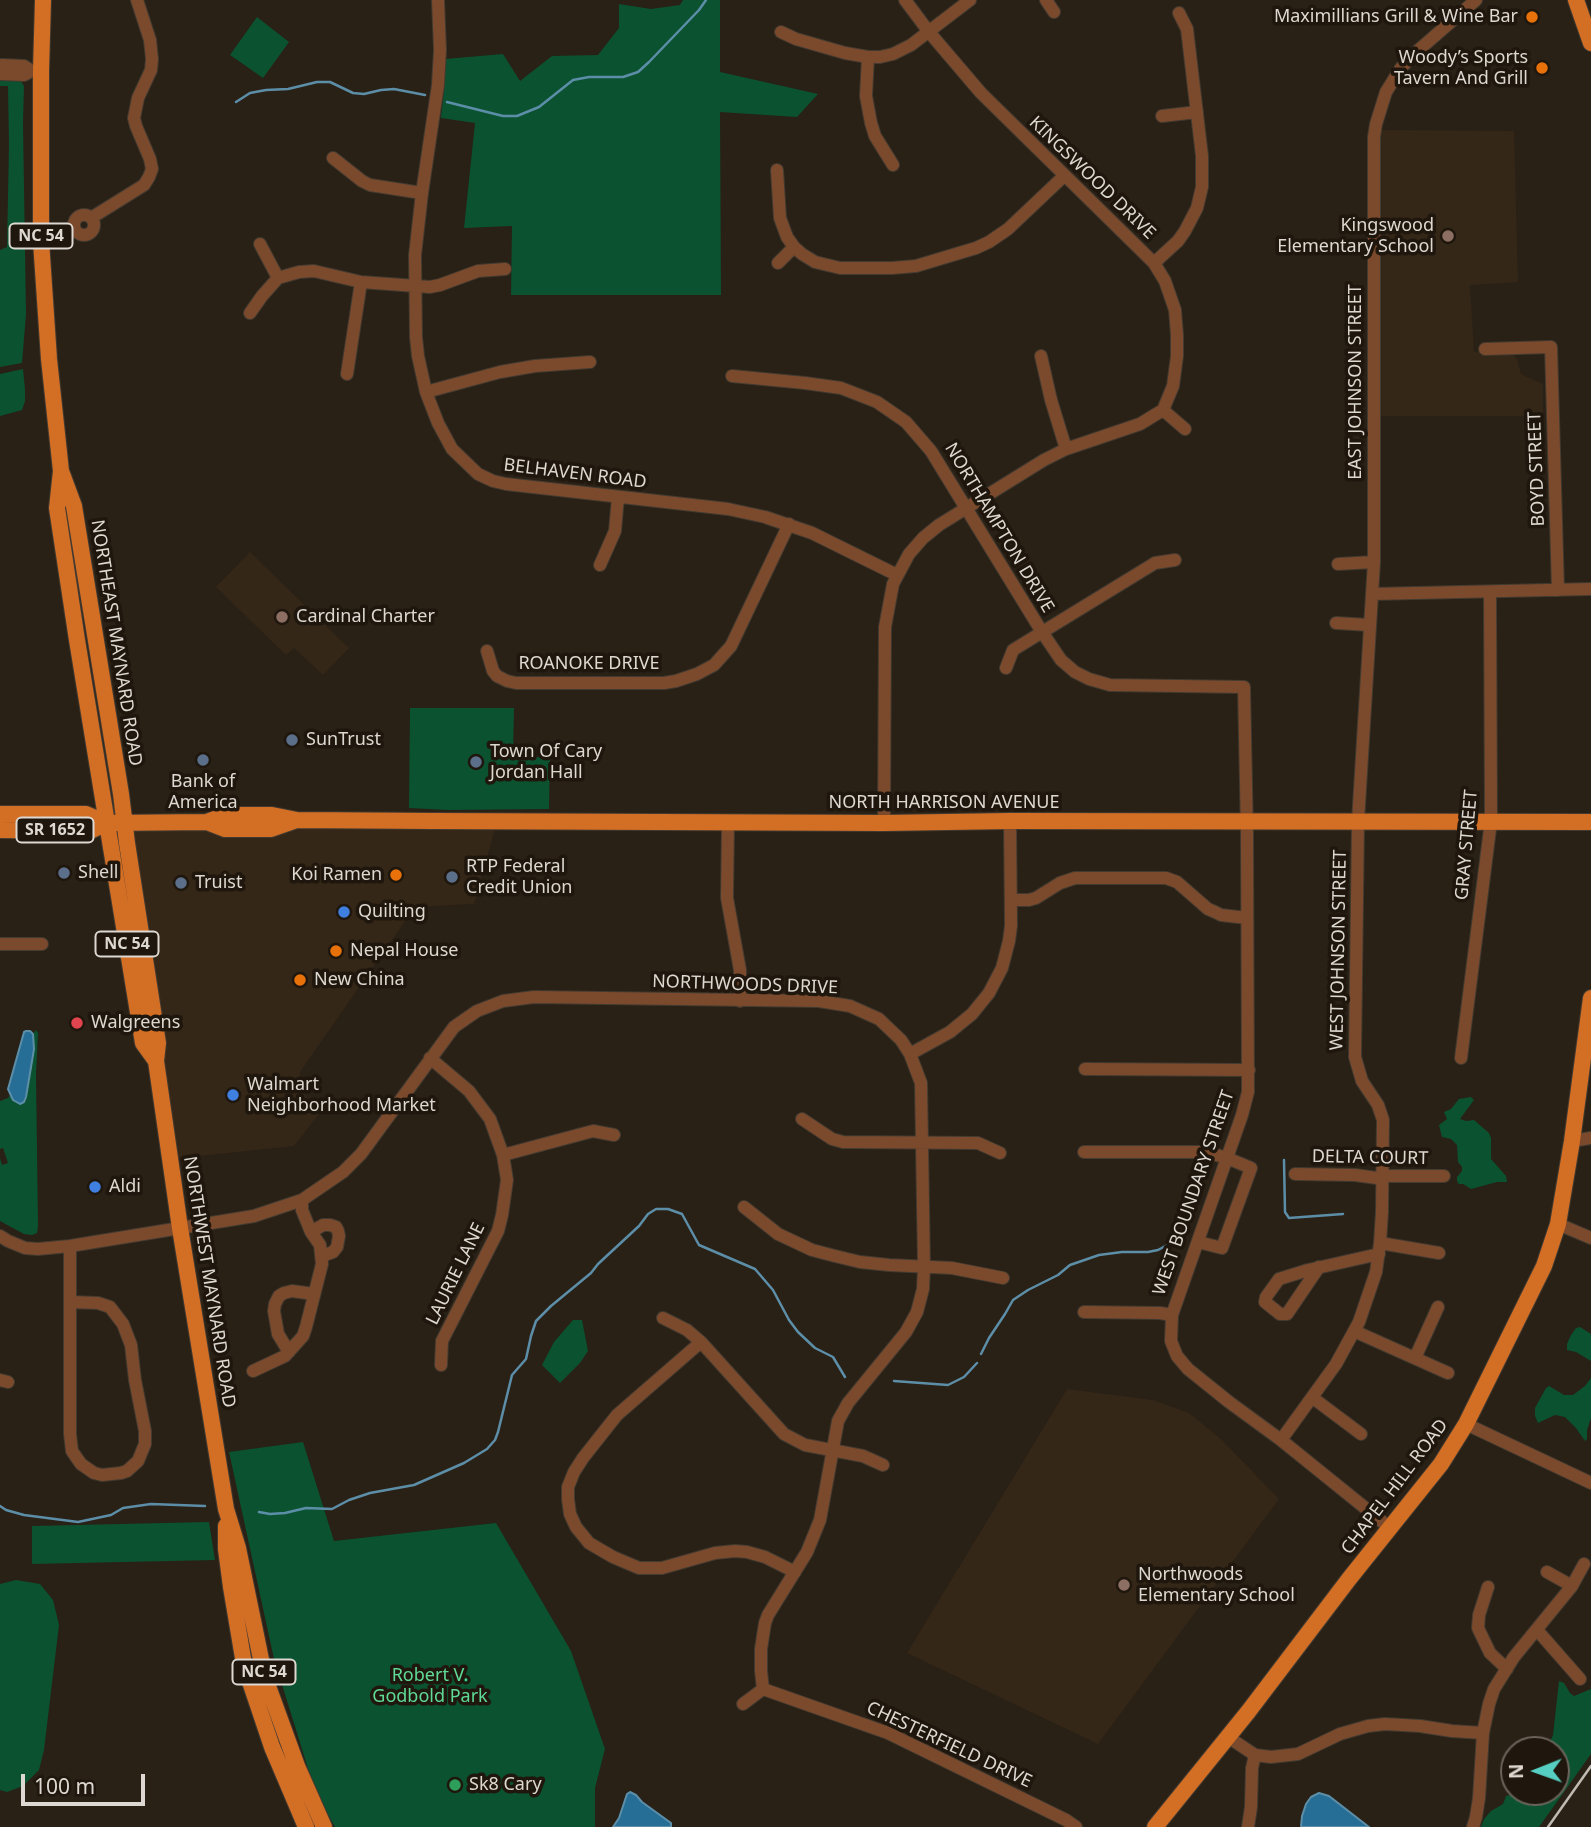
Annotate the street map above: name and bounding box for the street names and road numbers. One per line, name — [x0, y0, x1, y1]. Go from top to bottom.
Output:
street label: KINGSWOOD DRIVE — [1024, 112, 1160, 244]
road number: NC 54 — [9, 224, 72, 248]
street label: EAST JOHNSON STREET — [1345, 284, 1367, 480]
street label: BOYD STREET — [1524, 411, 1550, 527]
street label: NORTHAMPTON DRIVE — [940, 439, 1058, 617]
street label: BELHAVEN ROAD — [502, 455, 648, 493]
street label: NORTHEAST MAYNARD ROAD — [86, 518, 146, 768]
street label: ROANOKE DRIVE — [518, 653, 660, 675]
street label: GRAY STREET — [1451, 789, 1483, 901]
street label: NORTH HARRISON AVENUE — [828, 792, 1060, 814]
road number: SR 1652 — [16, 818, 94, 842]
street label: WEST JOHNSON STREET — [1326, 849, 1352, 1051]
road number: NC 54 — [96, 932, 158, 956]
street label: NORTHWOODS DRIVE — [652, 971, 838, 999]
street label: WEST BOUNDARY STREET — [1149, 1088, 1239, 1298]
street label: DELTA COURT — [1312, 1146, 1428, 1170]
street label: NORTHWEST MAYNARD ROAD — [178, 1155, 240, 1409]
street label: LAURIE LANE — [422, 1220, 490, 1328]
street label: CHAPEL HILL ROAD — [1337, 1415, 1453, 1559]
road number: NC 54 — [232, 1660, 296, 1684]
street label: CHESTERFIELD DRIVE — [863, 1697, 1035, 1793]

